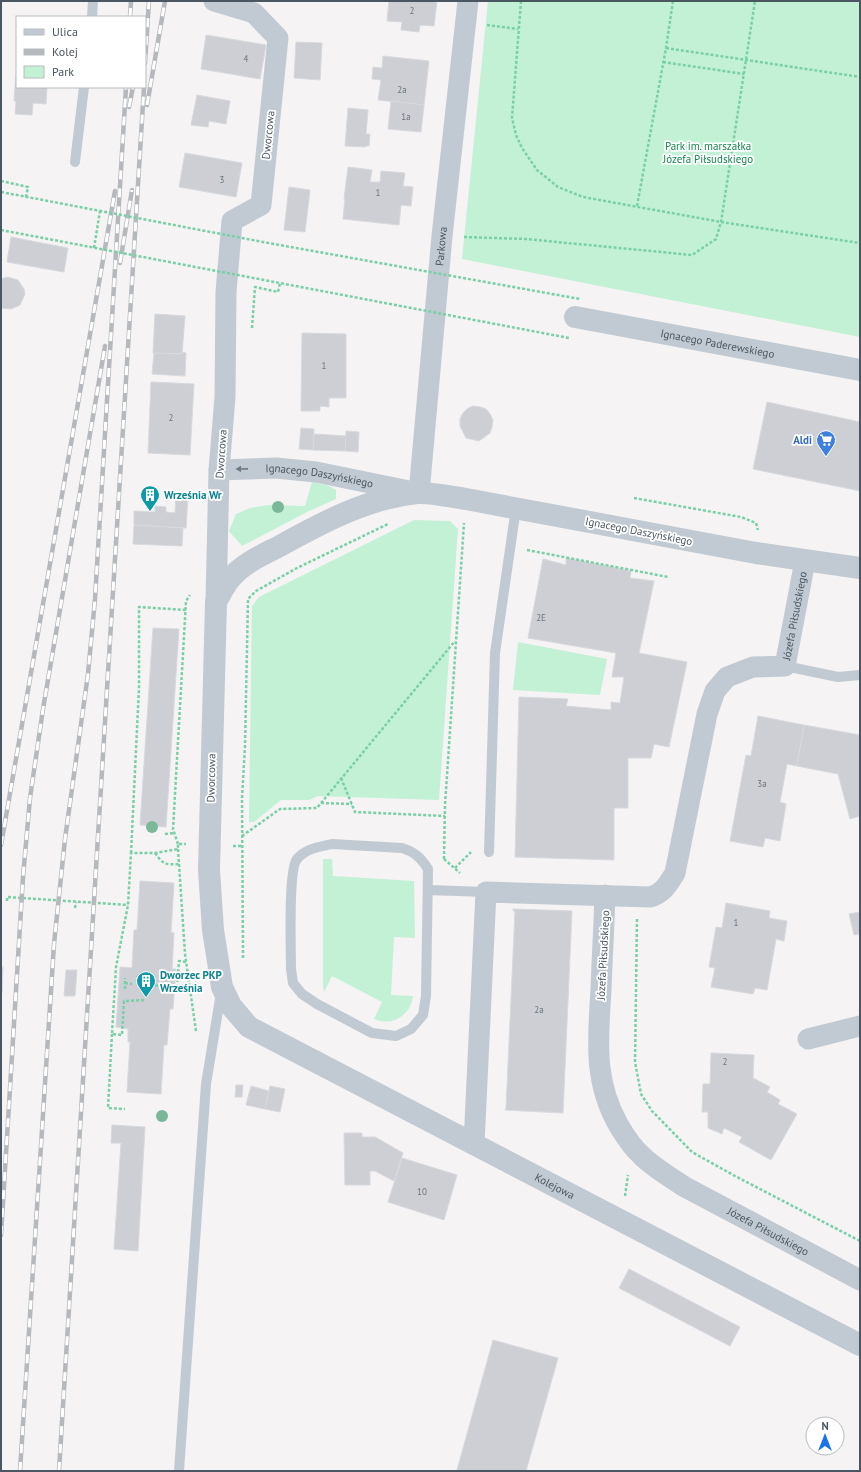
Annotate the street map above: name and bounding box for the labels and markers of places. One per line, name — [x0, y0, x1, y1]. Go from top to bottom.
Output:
supermarket icon: Aldi — [815, 429, 837, 457]
place label: Aldi — [793, 433, 812, 447]
building icon: Września Wr — [139, 484, 161, 512]
place label: Września Wr — [164, 488, 222, 502]
place label: Dworzec PKP Września — [160, 968, 223, 995]
building icon: Dworzec PKP Września — [135, 970, 157, 998]

